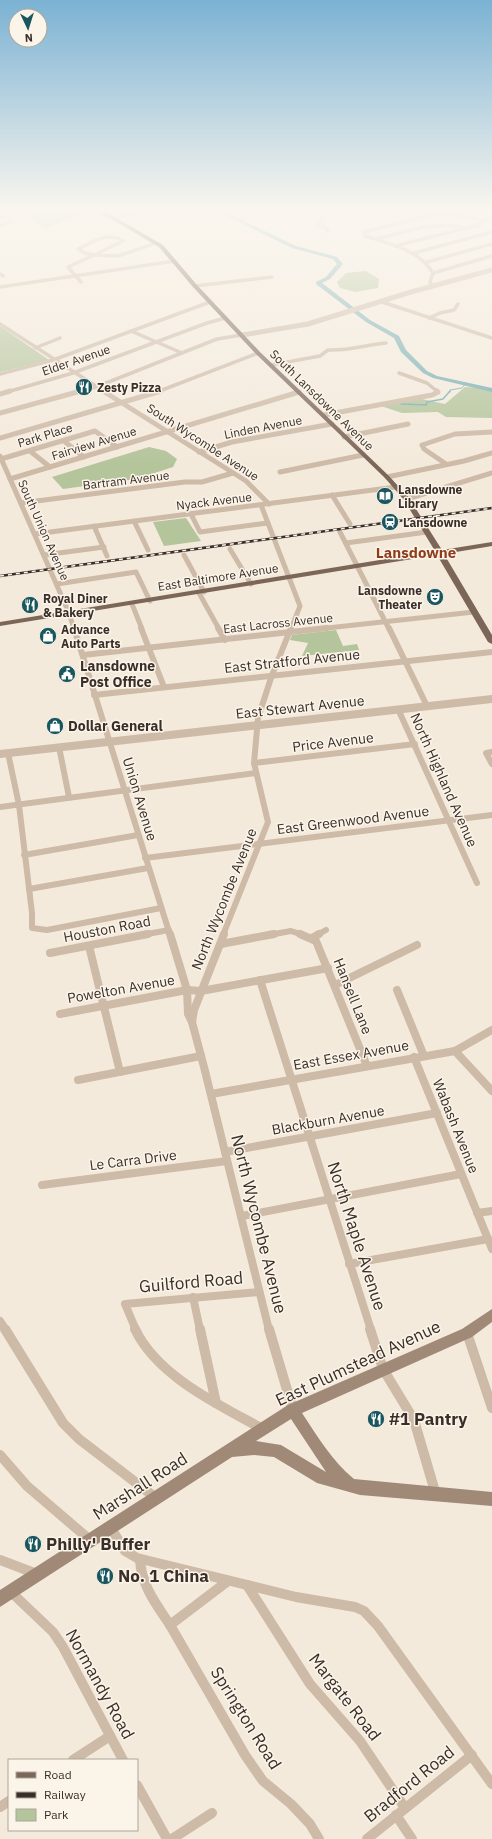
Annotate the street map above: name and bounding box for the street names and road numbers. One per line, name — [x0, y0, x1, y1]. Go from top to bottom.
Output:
street label: Elder Avenue — [40, 341, 112, 379]
street label: South Lansdowne Avenue — [267, 346, 377, 454]
street label: South Wycombe Avenue — [144, 400, 262, 484]
street label: Linden Avenue — [223, 412, 304, 442]
street label: Park Place — [16, 419, 75, 450]
street label: Fairview Avenue — [50, 423, 139, 463]
street label: Bartram Avenue — [82, 467, 171, 493]
street label: South Union Avenue — [15, 477, 73, 583]
street label: Nyack Avenue — [175, 489, 253, 513]
street label: East Baltimore Avenue — [157, 560, 280, 594]
street label: East Lacross Avenue — [222, 610, 334, 636]
street label: East Stratford Avenue — [223, 645, 361, 677]
street label: East Stewart Avenue — [235, 691, 366, 723]
street label: North Highland Avenue — [406, 710, 482, 850]
street label: Price Avenue — [291, 728, 375, 756]
street label: Union Avenue — [119, 755, 161, 843]
street label: East Greenwood Avenue — [276, 802, 430, 838]
street label: North Wycombe Avenue — [187, 825, 261, 973]
street label: Houston Road — [62, 912, 152, 946]
street label: Hansell Lane — [330, 955, 377, 1037]
street label: Powelton Avenue — [66, 971, 176, 1007]
street label: East Essex Avenue — [292, 1036, 410, 1074]
street label: Wabash Avenue — [429, 1076, 483, 1176]
street label: Blackburn Avenue — [270, 1101, 386, 1139]
street label: North Wycombe Avenue — [226, 1132, 292, 1316]
street label: Le Carra Drive — [88, 1146, 178, 1174]
street label: North Maple Avenue — [323, 1159, 391, 1313]
street label: Guilford Road — [138, 1266, 244, 1298]
street label: East Plumstead Avenue — [272, 1315, 444, 1411]
street label: Marshall Road — [89, 1447, 191, 1525]
street label: Normandy Road — [61, 1625, 139, 1743]
street label: Margate Road — [304, 1649, 386, 1745]
street label: Springton Road — [206, 1663, 286, 1773]
street label: Bradford Road — [359, 1741, 459, 1827]

